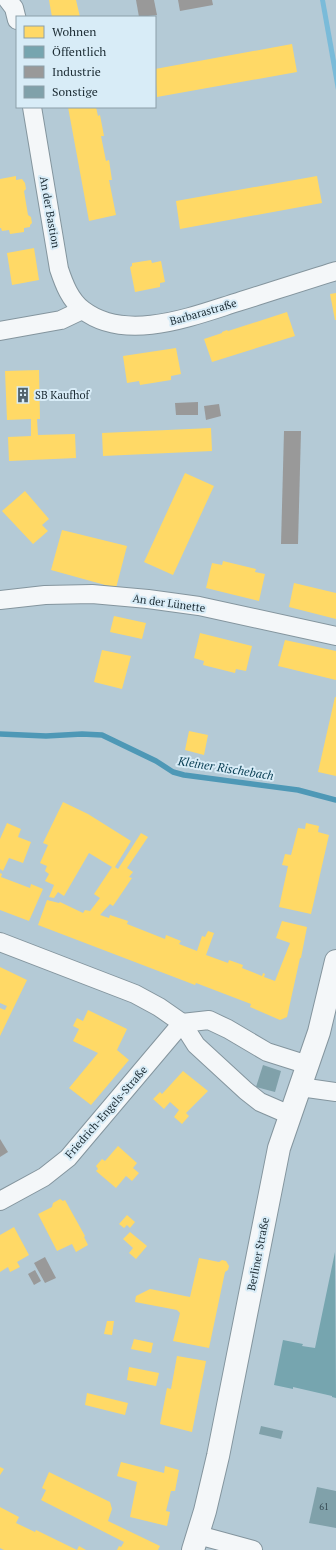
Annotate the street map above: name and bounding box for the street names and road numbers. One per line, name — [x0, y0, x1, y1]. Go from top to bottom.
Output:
street label: An der Bastion — [37, 175, 63, 249]
street label: Barbarastraße — [168, 296, 239, 328]
street label: An der Lünette — [132, 591, 207, 615]
street label: Friedrich-Engels-Straße — [62, 1062, 150, 1161]
street label: Berliner Straße — [244, 1216, 272, 1292]

